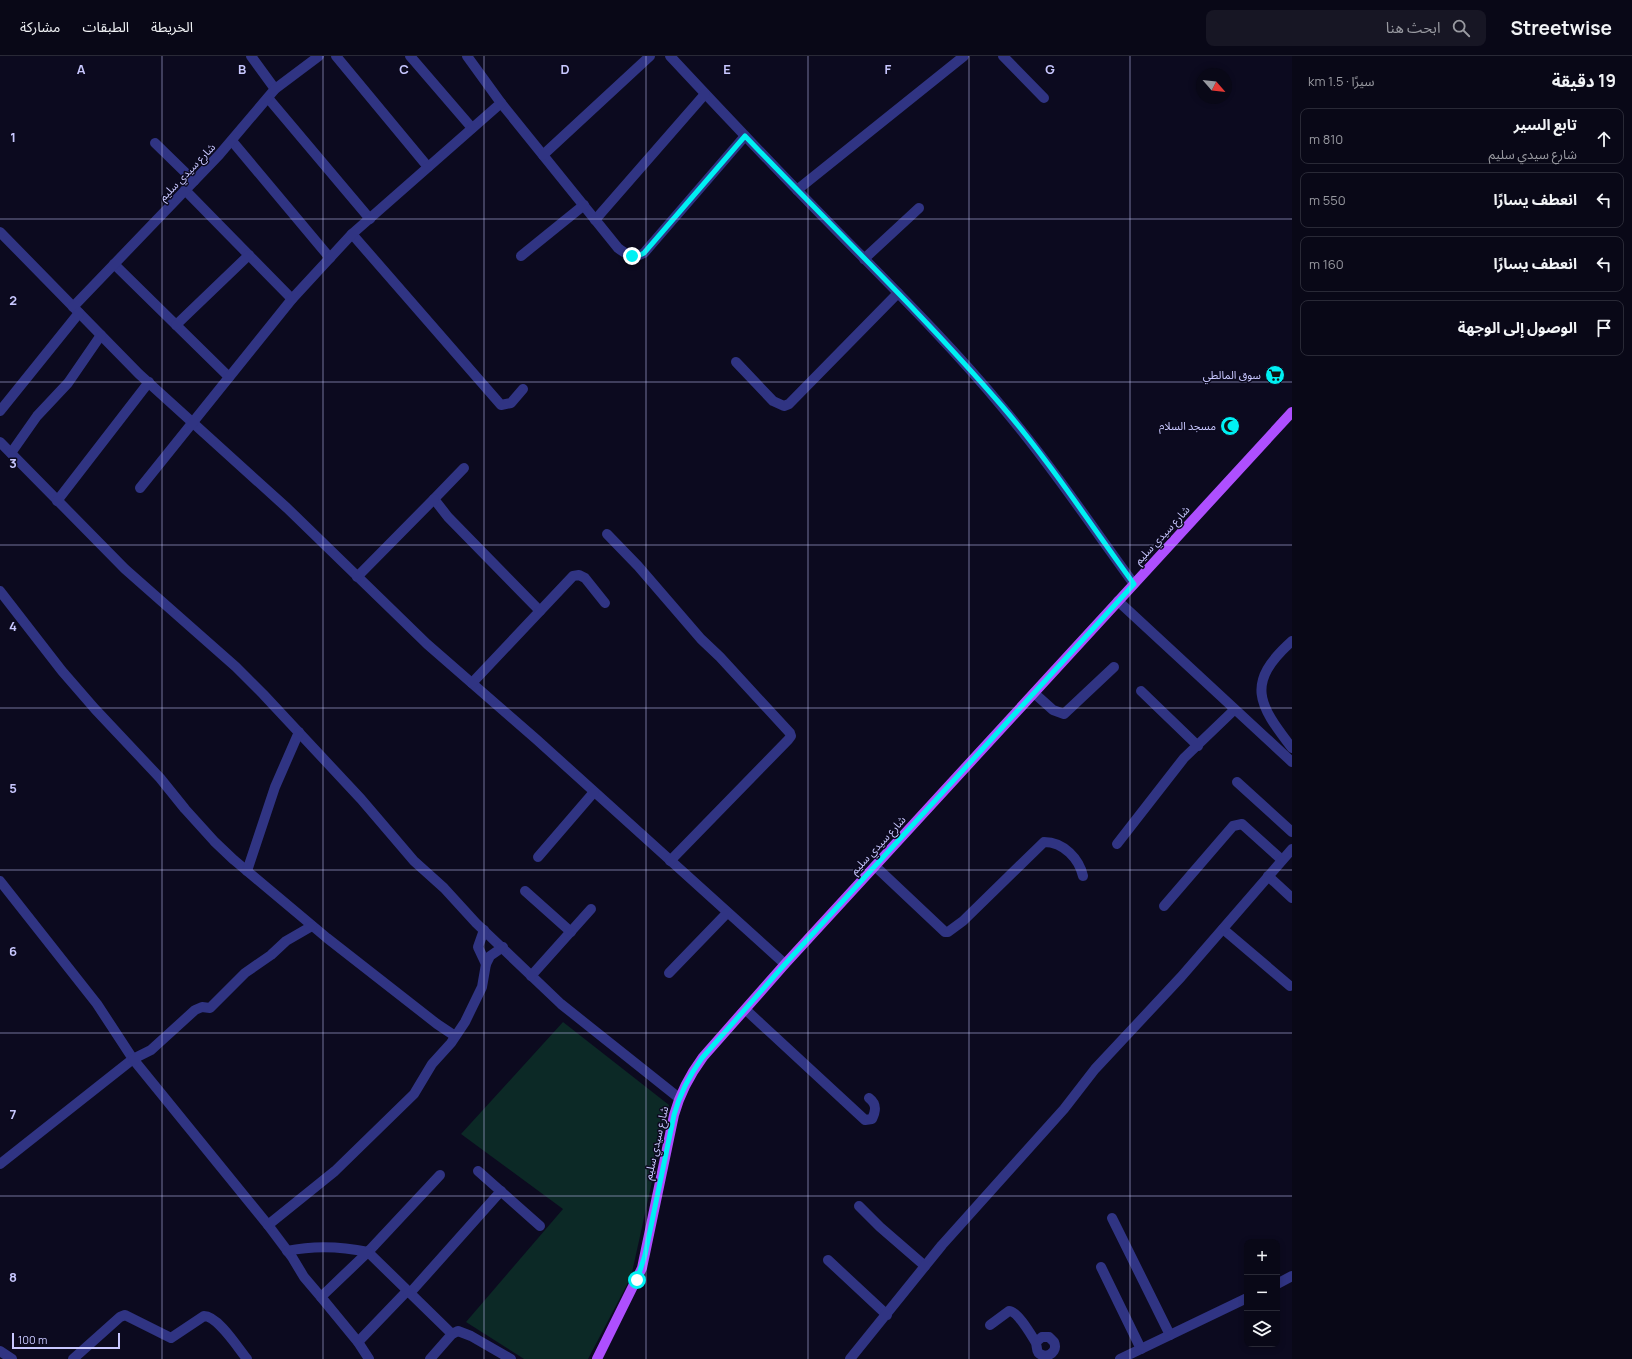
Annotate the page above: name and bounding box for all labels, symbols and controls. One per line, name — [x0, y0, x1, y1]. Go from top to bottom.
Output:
search box — [1206, 10, 1486, 46]
text: Streetwise — [1510, 15, 1612, 41]
text: مشاركة — [20, 17, 60, 36]
text: الطبقات — [82, 17, 129, 36]
text: الخريطة — [151, 17, 193, 36]
text: ابحث هنا — [1386, 17, 1440, 38]
icon: search — [1450, 17, 1472, 39]
text: A — [77, 60, 86, 78]
text: B — [238, 60, 246, 78]
text: C — [399, 60, 409, 78]
text: D — [560, 60, 570, 78]
text: E — [723, 60, 731, 78]
text: F — [885, 60, 892, 78]
text: G — [1045, 60, 1055, 78]
north arrow — [1196, 68, 1232, 104]
text: 19 دقيقة — [1552, 69, 1616, 92]
text: سيرًا · 1.5 km — [1308, 72, 1375, 90]
text: تابع السير — [1514, 114, 1577, 135]
text: 1 — [10, 128, 16, 146]
icon: ahead — [1593, 128, 1615, 150]
text: 810 m — [1309, 130, 1343, 148]
street label: شارع سيدي سليم — [155, 139, 220, 206]
text: شارع سيدي سليم — [1488, 145, 1577, 163]
text: انعطف يسارًا — [1493, 189, 1577, 210]
icon: left — [1593, 189, 1615, 211]
text: 550 m — [1309, 191, 1346, 209]
route end — [623, 247, 641, 265]
text: انعطف يسارًا — [1493, 253, 1577, 274]
icon: left — [1593, 253, 1615, 275]
text: 160 m — [1309, 255, 1344, 273]
text: 2 — [9, 291, 17, 309]
text: الوصول إلى الوجهة — [1458, 317, 1577, 338]
icon: arrive — [1593, 317, 1615, 339]
supermarket icon: سوق المالطي — [1264, 364, 1286, 386]
place label: سوق المالطي — [1203, 367, 1261, 385]
mosque icon: مسجد السلام — [1219, 415, 1241, 437]
place label: مسجد السلام — [1159, 418, 1216, 434]
text: 3 — [9, 454, 17, 472]
street label: شارع سيدي سليم — [1131, 502, 1195, 569]
text: 4 — [9, 617, 17, 635]
text: 5 — [9, 779, 17, 797]
street label: شارع سيدي سليم — [847, 812, 911, 879]
text: 6 — [9, 942, 17, 960]
street label: شارع سيدي سليم — [640, 1104, 674, 1182]
text: 7 — [10, 1105, 17, 1123]
map controls — [1244, 1239, 1280, 1347]
button: + — [1244, 1239, 1280, 1275]
text: 8 — [9, 1268, 17, 1286]
route start — [628, 1271, 646, 1289]
button: − — [1244, 1275, 1280, 1311]
button: layers — [1244, 1311, 1280, 1347]
scale bar — [12, 1331, 120, 1350]
text: 100 m — [18, 1332, 47, 1347]

